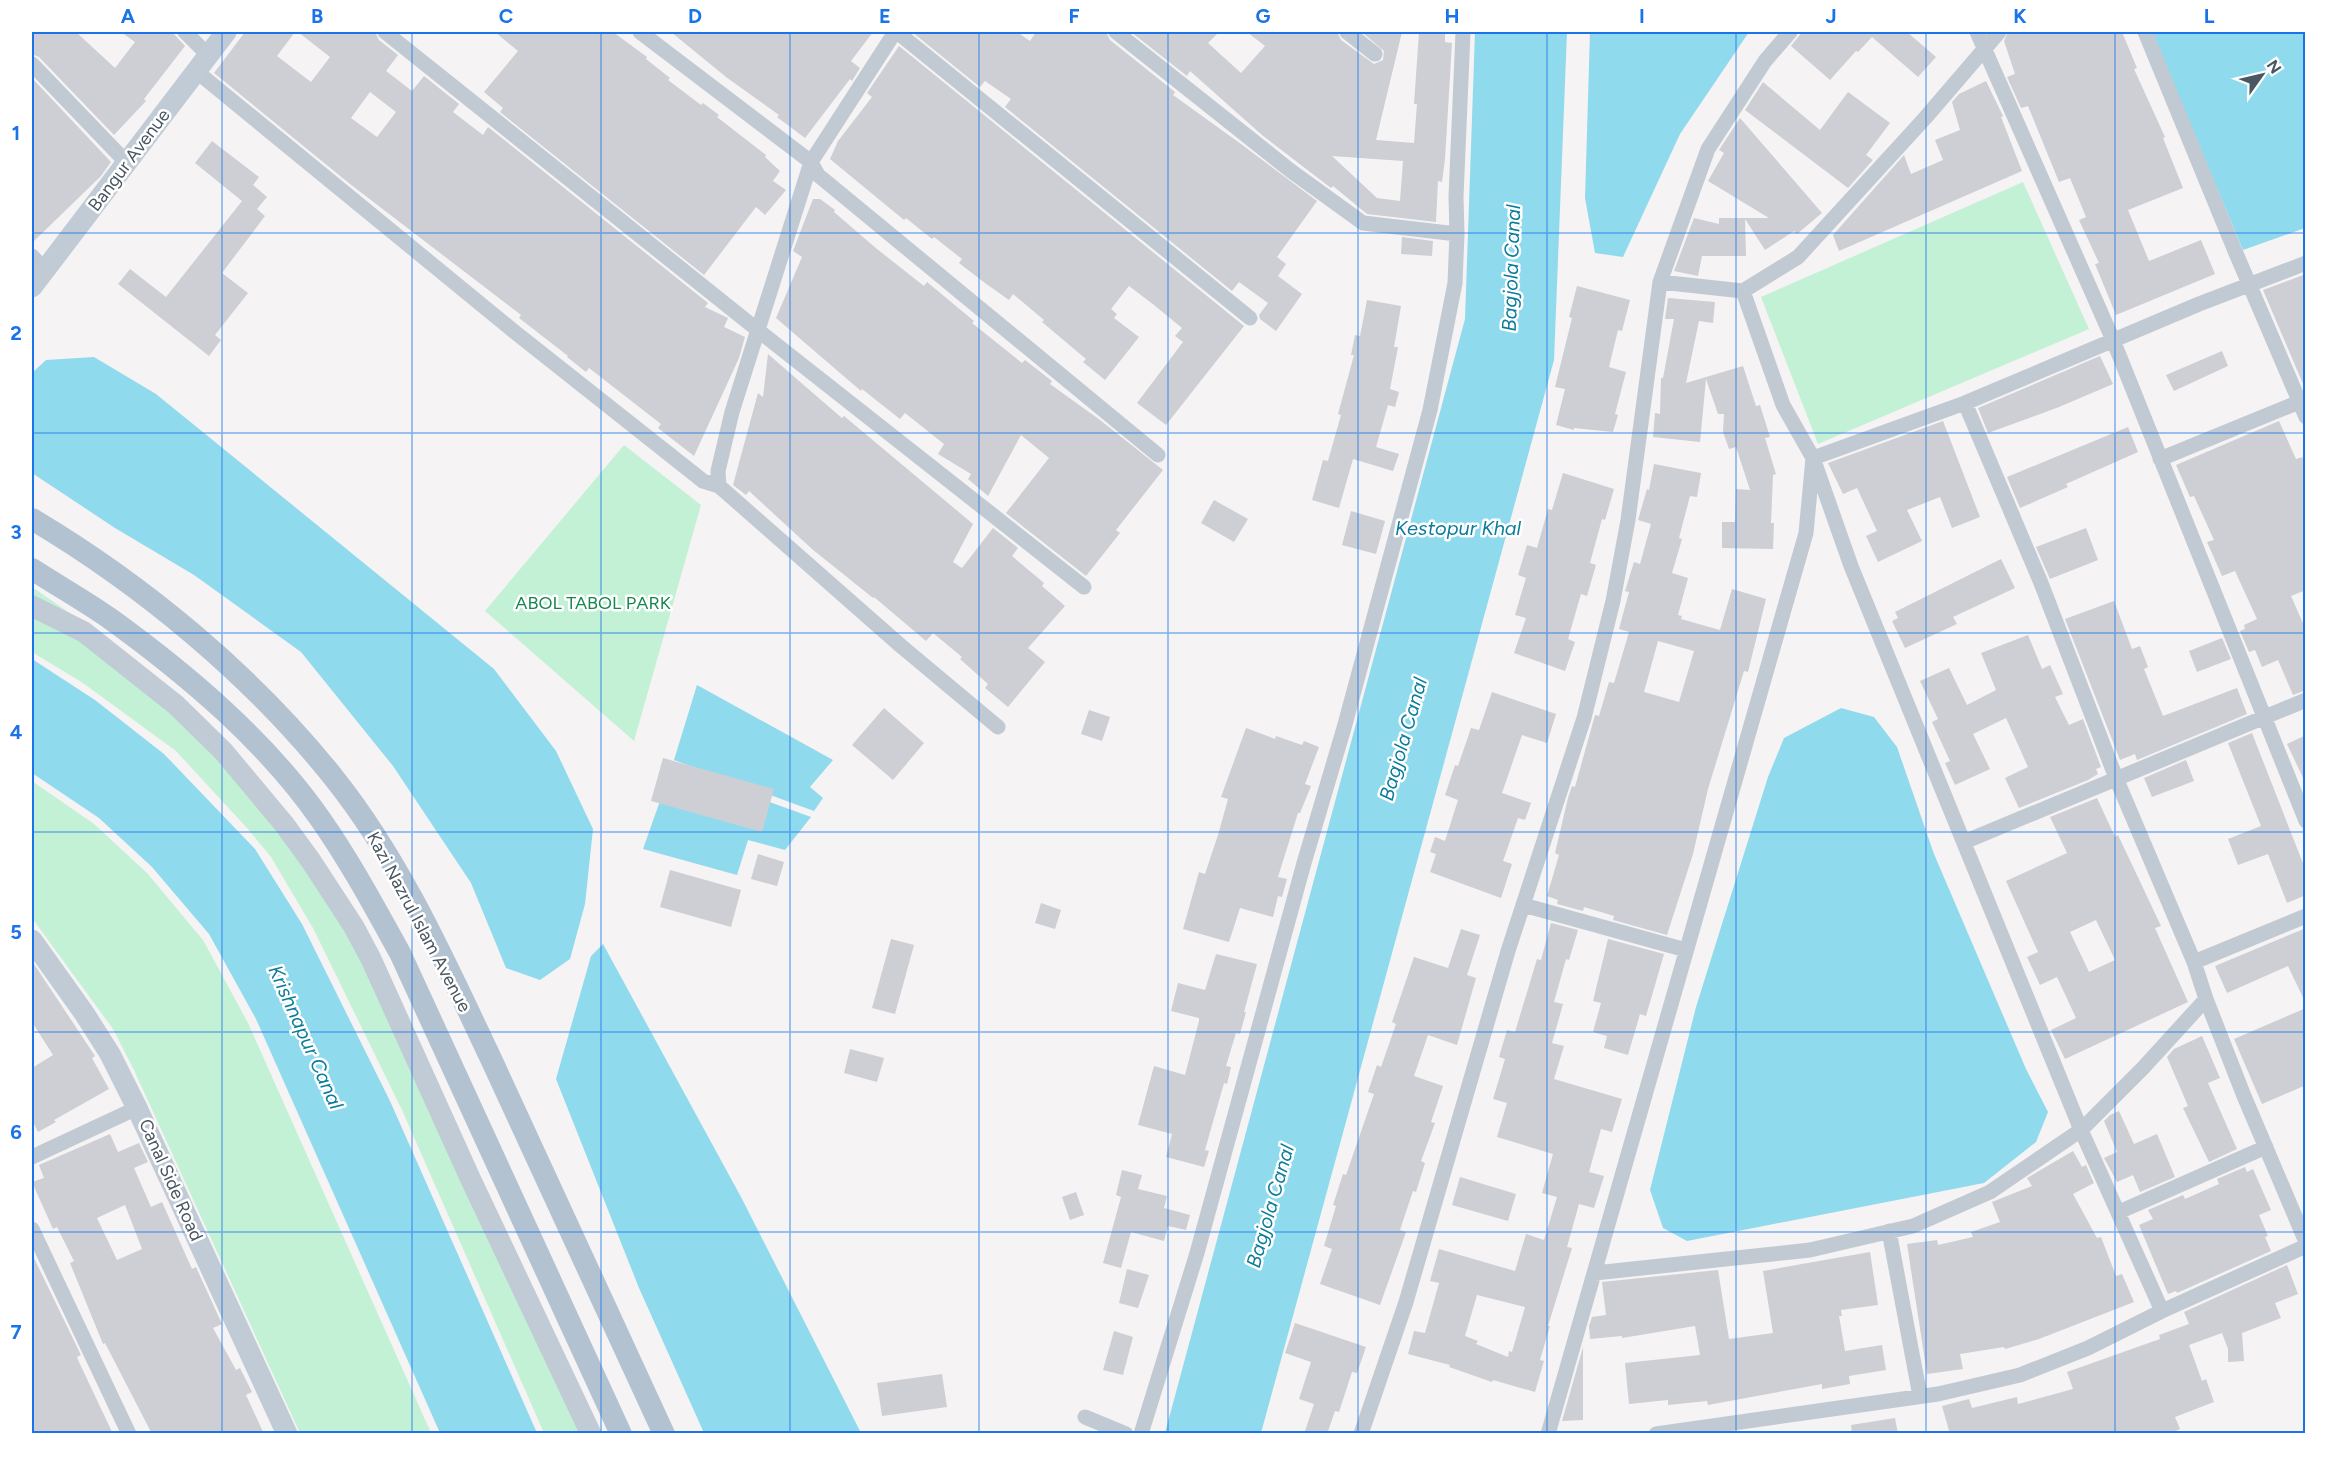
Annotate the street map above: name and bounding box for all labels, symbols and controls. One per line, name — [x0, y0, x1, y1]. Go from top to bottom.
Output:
text: A — [121, 4, 136, 28]
text: B — [311, 4, 323, 28]
text: C — [499, 4, 513, 28]
text: D — [688, 4, 702, 28]
text: E — [879, 4, 891, 28]
text: F — [1068, 4, 1080, 28]
text: G — [1256, 4, 1271, 28]
text: H — [1445, 4, 1460, 28]
text: I — [1639, 4, 1645, 28]
text: J — [1825, 4, 1837, 28]
text: K — [2013, 4, 2027, 28]
text: L — [2204, 4, 2215, 28]
north arrow — [2232, 45, 2292, 105]
text: N — [2263, 56, 2285, 77]
street label: Bangur Avenue — [83, 104, 175, 215]
text: 1 — [12, 121, 20, 145]
water label: Bagjola Canal — [1497, 204, 1525, 332]
text: 2 — [10, 321, 22, 345]
water label: Kestopur Khal — [1395, 516, 1522, 540]
text: 3 — [10, 520, 22, 544]
park label: ABOL TABOL PARK — [515, 592, 671, 614]
water label: Bagjola Canal — [1374, 674, 1432, 803]
text: 4 — [10, 720, 23, 744]
street label: Kazi Nazrul Islam Avenue — [362, 828, 476, 1016]
text: 5 — [10, 920, 22, 944]
water label: Krishnapur Canal — [263, 961, 349, 1113]
street label: Canal Side Road — [134, 1116, 208, 1244]
text: 6 — [10, 1120, 22, 1144]
water label: Bagjola Canal — [1241, 1141, 1299, 1270]
text: 7 — [10, 1320, 22, 1344]

